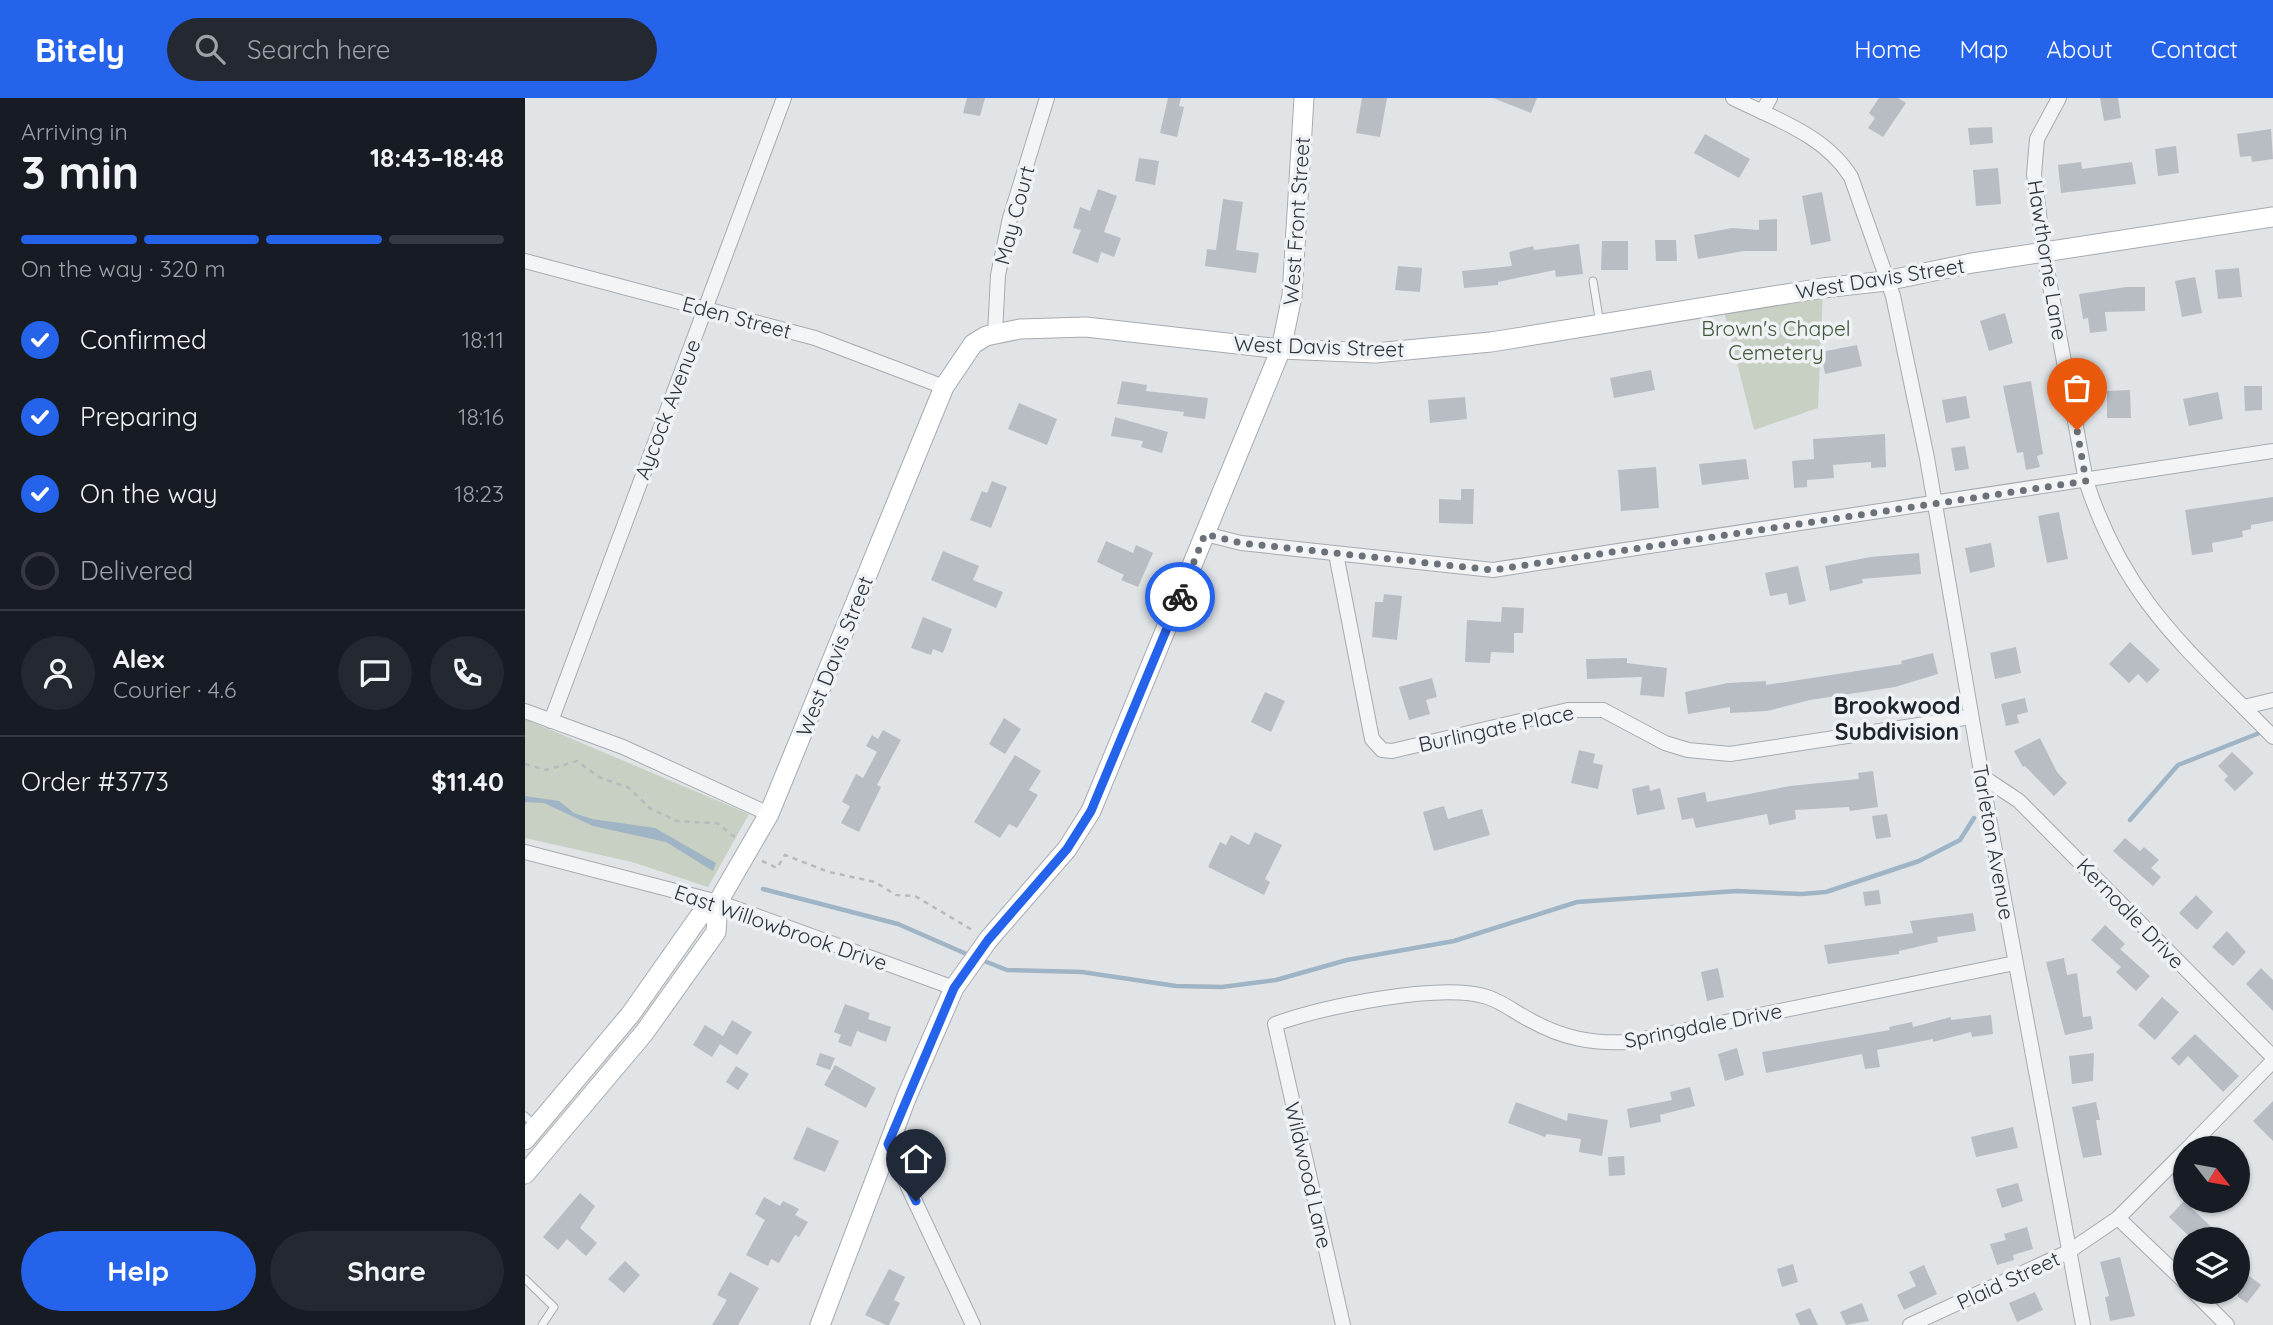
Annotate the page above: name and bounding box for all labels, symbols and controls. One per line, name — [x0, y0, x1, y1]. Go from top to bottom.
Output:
search box — [167, 18, 657, 81]
text: Bitely — [35, 29, 125, 70]
icon: search — [191, 30, 229, 68]
text: Search here — [247, 33, 391, 66]
text: Home — [1854, 34, 1921, 64]
text: Map — [1959, 34, 2008, 64]
text: About — [2046, 34, 2113, 64]
text: Contact — [2151, 34, 2238, 64]
text: Arriving in — [21, 117, 128, 146]
street label: West Front Street — [1277, 136, 1315, 306]
text: 18:43–18:48 — [370, 141, 504, 174]
text: 3 min — [21, 143, 139, 201]
street label: May Court — [988, 163, 1040, 267]
street label: Hawthorne Lane — [2022, 178, 2074, 342]
street label: West Davis Street — [1794, 252, 1966, 304]
text: On the way · 320 m — [21, 254, 226, 283]
street label: Eden Street — [680, 290, 794, 344]
park label: Brown's Chapel Cemetery — [1701, 315, 1851, 365]
icon: check — [21, 321, 59, 359]
text: Confirmed — [80, 323, 207, 356]
text: 18:11 — [462, 325, 504, 354]
street label: West Davis Street — [1233, 330, 1405, 362]
street label: Aycock Avenue — [628, 335, 706, 483]
pin — [2047, 358, 2107, 430]
icon: bag — [2058, 369, 2096, 407]
icon: check — [21, 398, 59, 436]
text: Preparing — [80, 400, 198, 433]
text: 18:16 — [458, 402, 504, 431]
icon: check — [21, 475, 59, 513]
text: On the way — [80, 477, 218, 510]
text: 18:23 — [454, 479, 504, 508]
text: Delivered — [80, 554, 193, 587]
courier — [1145, 562, 1215, 632]
street label: West Davis Street — [790, 572, 878, 740]
icon: bike — [1161, 578, 1199, 616]
button: person — [21, 636, 95, 710]
button: chat — [338, 636, 412, 710]
button: phone — [430, 636, 504, 710]
text: Alex — [113, 642, 164, 675]
text: Courier · 4.6 — [113, 675, 236, 704]
district label: Brookwood Subdivision — [1833, 691, 1961, 746]
street label: Burlingate Place — [1416, 699, 1576, 757]
street label: Tarleton Avenue — [1968, 762, 2020, 922]
text: Order #3773 — [21, 765, 169, 798]
text: $11.40 — [431, 765, 504, 798]
street label: Kernodle Drive — [2072, 852, 2190, 974]
street label: East Willowbrook Drive — [671, 878, 891, 976]
street label: Springdale Drive — [1622, 997, 1784, 1053]
street label: Wildwood Lane — [1280, 1099, 1338, 1251]
pin — [886, 1129, 946, 1201]
north arrow — [2173, 1136, 2251, 1213]
map controls — [2173, 1136, 2250, 1304]
icon: home — [897, 1140, 935, 1178]
button: layers — [2173, 1227, 2250, 1304]
button: Help — [21, 1231, 256, 1311]
button: Share — [270, 1231, 504, 1311]
street label: Plaid Street — [1952, 1245, 2064, 1315]

